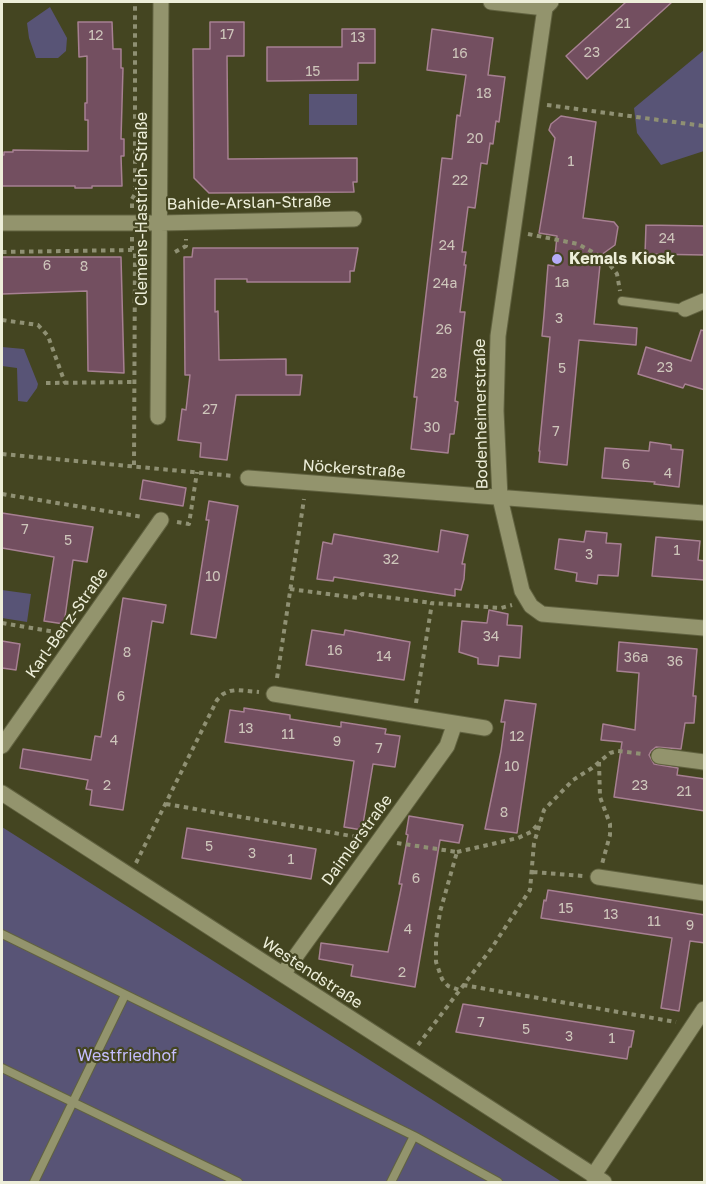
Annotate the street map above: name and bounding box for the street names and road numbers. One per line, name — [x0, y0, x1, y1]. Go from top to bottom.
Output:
street label: Clemens-Hastrich-Straße — [132, 112, 152, 306]
street label: Bahide-Arslan-Straße — [167, 192, 331, 214]
street label: Bodenheimerstraße — [470, 338, 492, 490]
street label: Nöckerstraße — [302, 456, 406, 482]
street label: Karl-Benz-Straße — [22, 564, 112, 682]
street label: Daimlerstraße — [318, 791, 396, 889]
street label: Westendstraße — [258, 933, 366, 1013]

